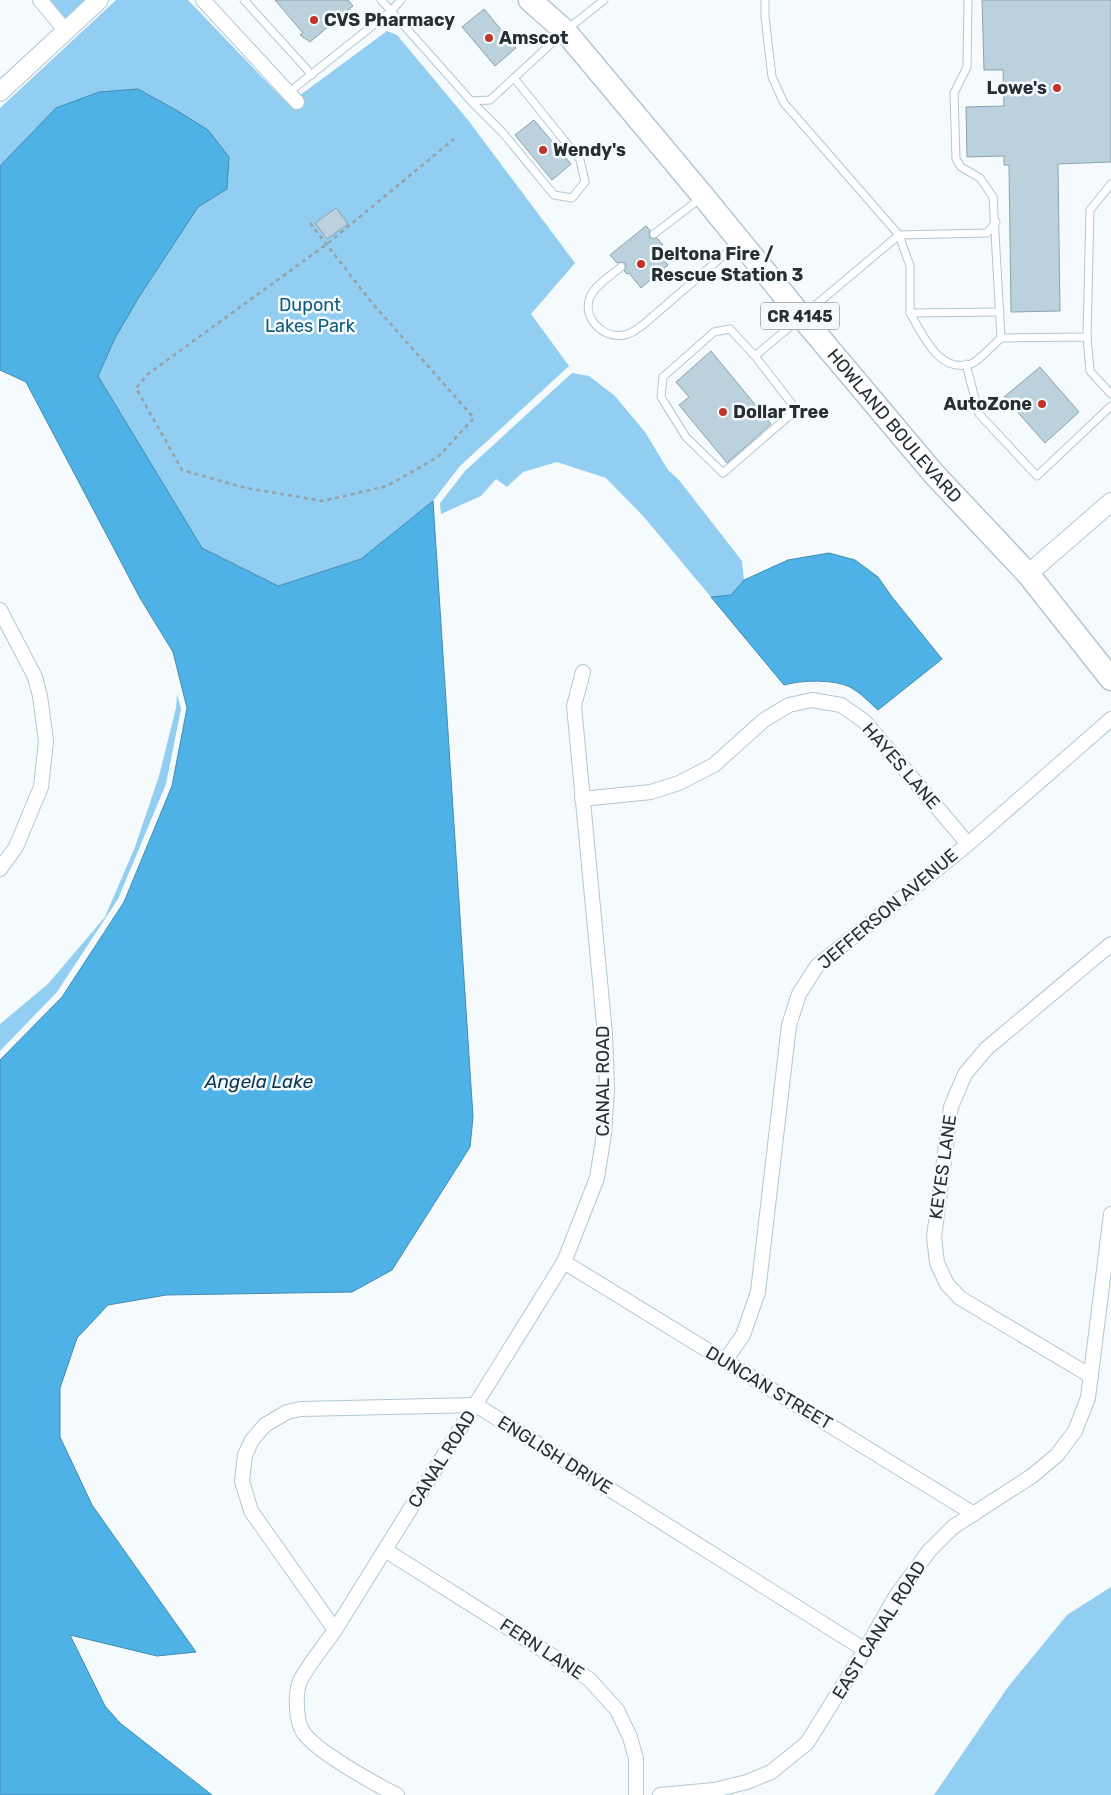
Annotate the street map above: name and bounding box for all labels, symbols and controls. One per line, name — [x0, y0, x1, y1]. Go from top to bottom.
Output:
place label: CVS Pharmacy — [324, 9, 455, 31]
marker: CVS Pharmacy — [308, 14, 320, 26]
place label: Amscot — [499, 27, 568, 49]
marker: Amscot — [483, 32, 495, 44]
place label: Lowe's — [987, 77, 1047, 99]
marker: Lowe's — [1051, 82, 1063, 94]
place label: Wendy's — [553, 139, 626, 161]
marker: Wendy's — [537, 144, 549, 156]
place label: Deltona Fire / Rescue Station 3 — [651, 243, 803, 286]
marker: Deltona Fire / Rescue Station 3 — [635, 258, 647, 270]
park label: Dupont Lakes Park — [265, 294, 356, 337]
road number: CR 4145 — [761, 302, 839, 330]
street label: HOWLAND BOULEVARD — [822, 344, 966, 507]
place label: AutoZone — [944, 393, 1032, 415]
marker: AutoZone — [1036, 398, 1048, 410]
place label: Dollar Tree — [733, 401, 829, 423]
marker: Dollar Tree — [717, 406, 729, 418]
street label: HAYES LANE — [857, 718, 945, 814]
street label: JEFFERSON AVENUE — [814, 844, 962, 974]
street label: CANAL ROAD — [592, 1026, 614, 1136]
water label: Angela Lake — [204, 1070, 314, 1093]
street label: KEYES LANE — [925, 1113, 961, 1221]
street label: DUNCAN STREET — [702, 1342, 836, 1434]
street label: CANAL ROAD — [403, 1406, 481, 1512]
street label: ENGLISH DRIVE — [494, 1411, 616, 1499]
street label: EAST CANAL ROAD — [828, 1557, 930, 1703]
street label: FERN LANE — [496, 1614, 588, 1684]

